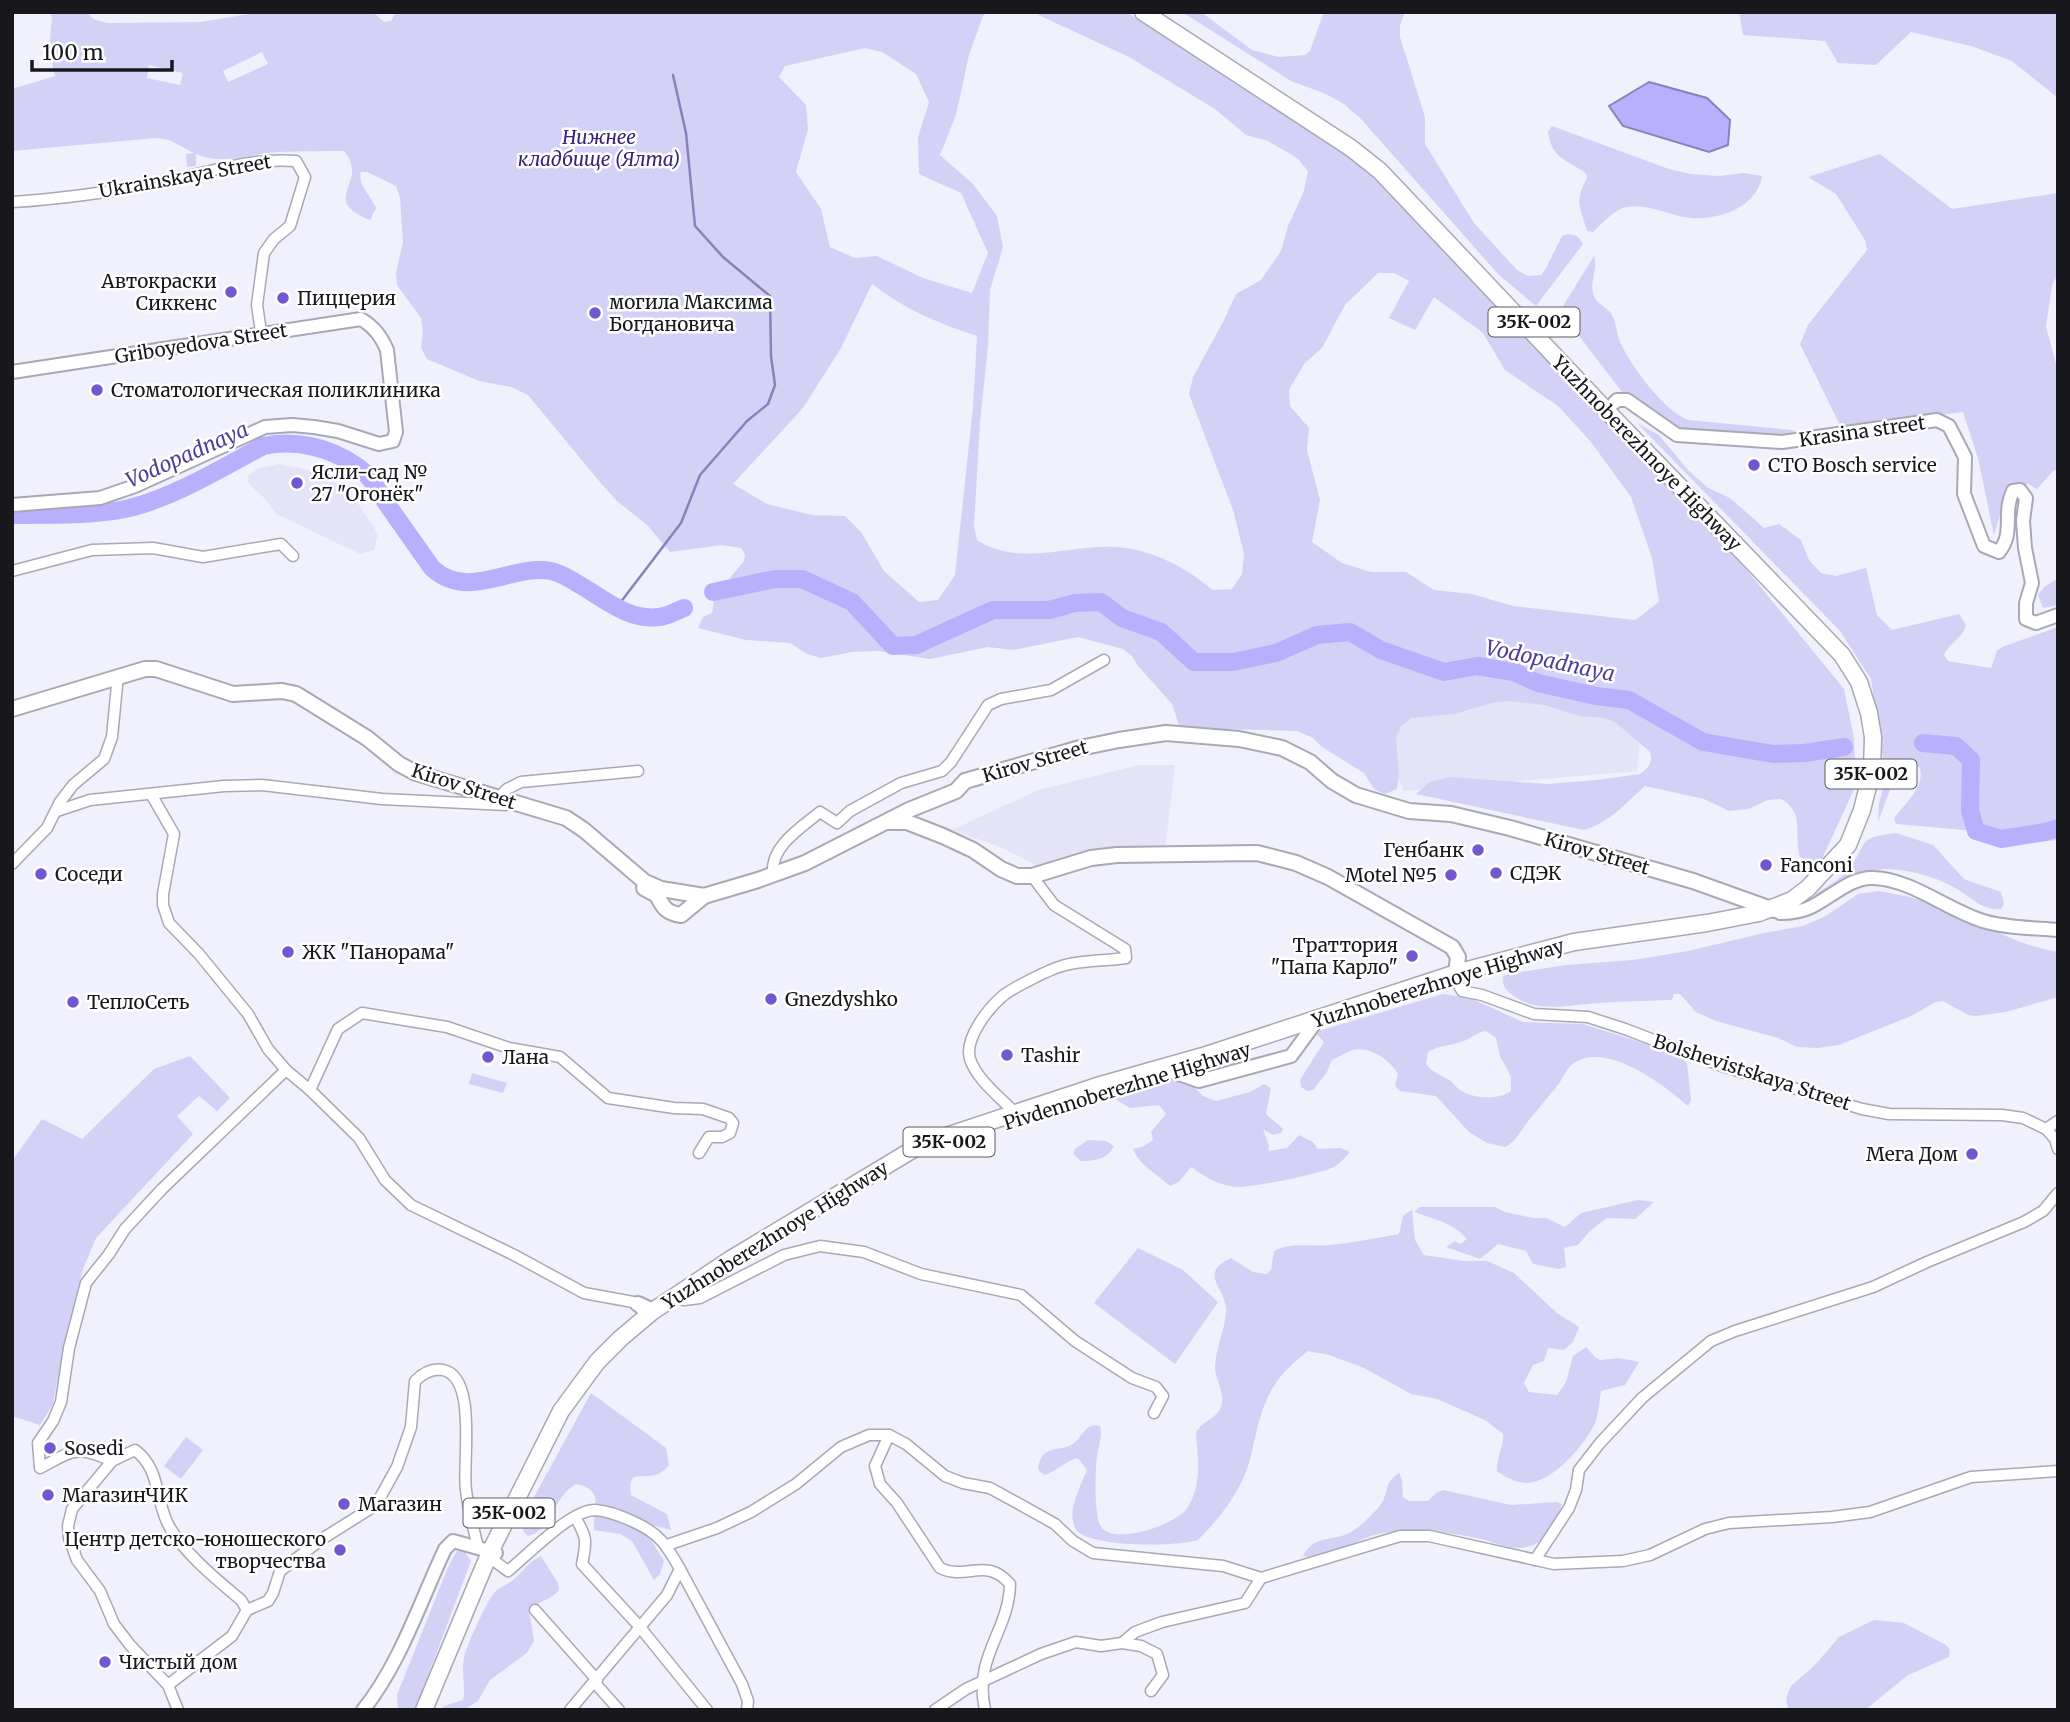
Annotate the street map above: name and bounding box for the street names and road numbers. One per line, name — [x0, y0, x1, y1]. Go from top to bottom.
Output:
street label: Ukrainskaya Street — [97, 149, 274, 203]
road number: 35К-002 — [1488, 308, 1580, 336]
street label: Griboyedova Street — [113, 317, 289, 368]
street label: Yuzhnoberezhnoye Highway — [1547, 350, 1747, 556]
street label: Krasina street — [1797, 410, 1927, 452]
street label: Kirov Street — [980, 734, 1091, 787]
street label: Kirov Street — [409, 758, 520, 814]
road number: 35К-002 — [1826, 760, 1916, 788]
street label: Kirov Street — [1542, 827, 1653, 880]
street label: Yuzhnoberezhnoye Highway — [1308, 933, 1567, 1033]
street label: Bolshevistskaya Street — [1650, 1029, 1854, 1115]
street label: Pivdennoberezhne Highway — [1000, 1037, 1254, 1135]
road number: 35К-002 — [904, 1128, 995, 1156]
street label: Yuzhnoberezhnoye Highway — [657, 1155, 893, 1315]
road number: 35К-002 — [463, 1498, 554, 1528]

